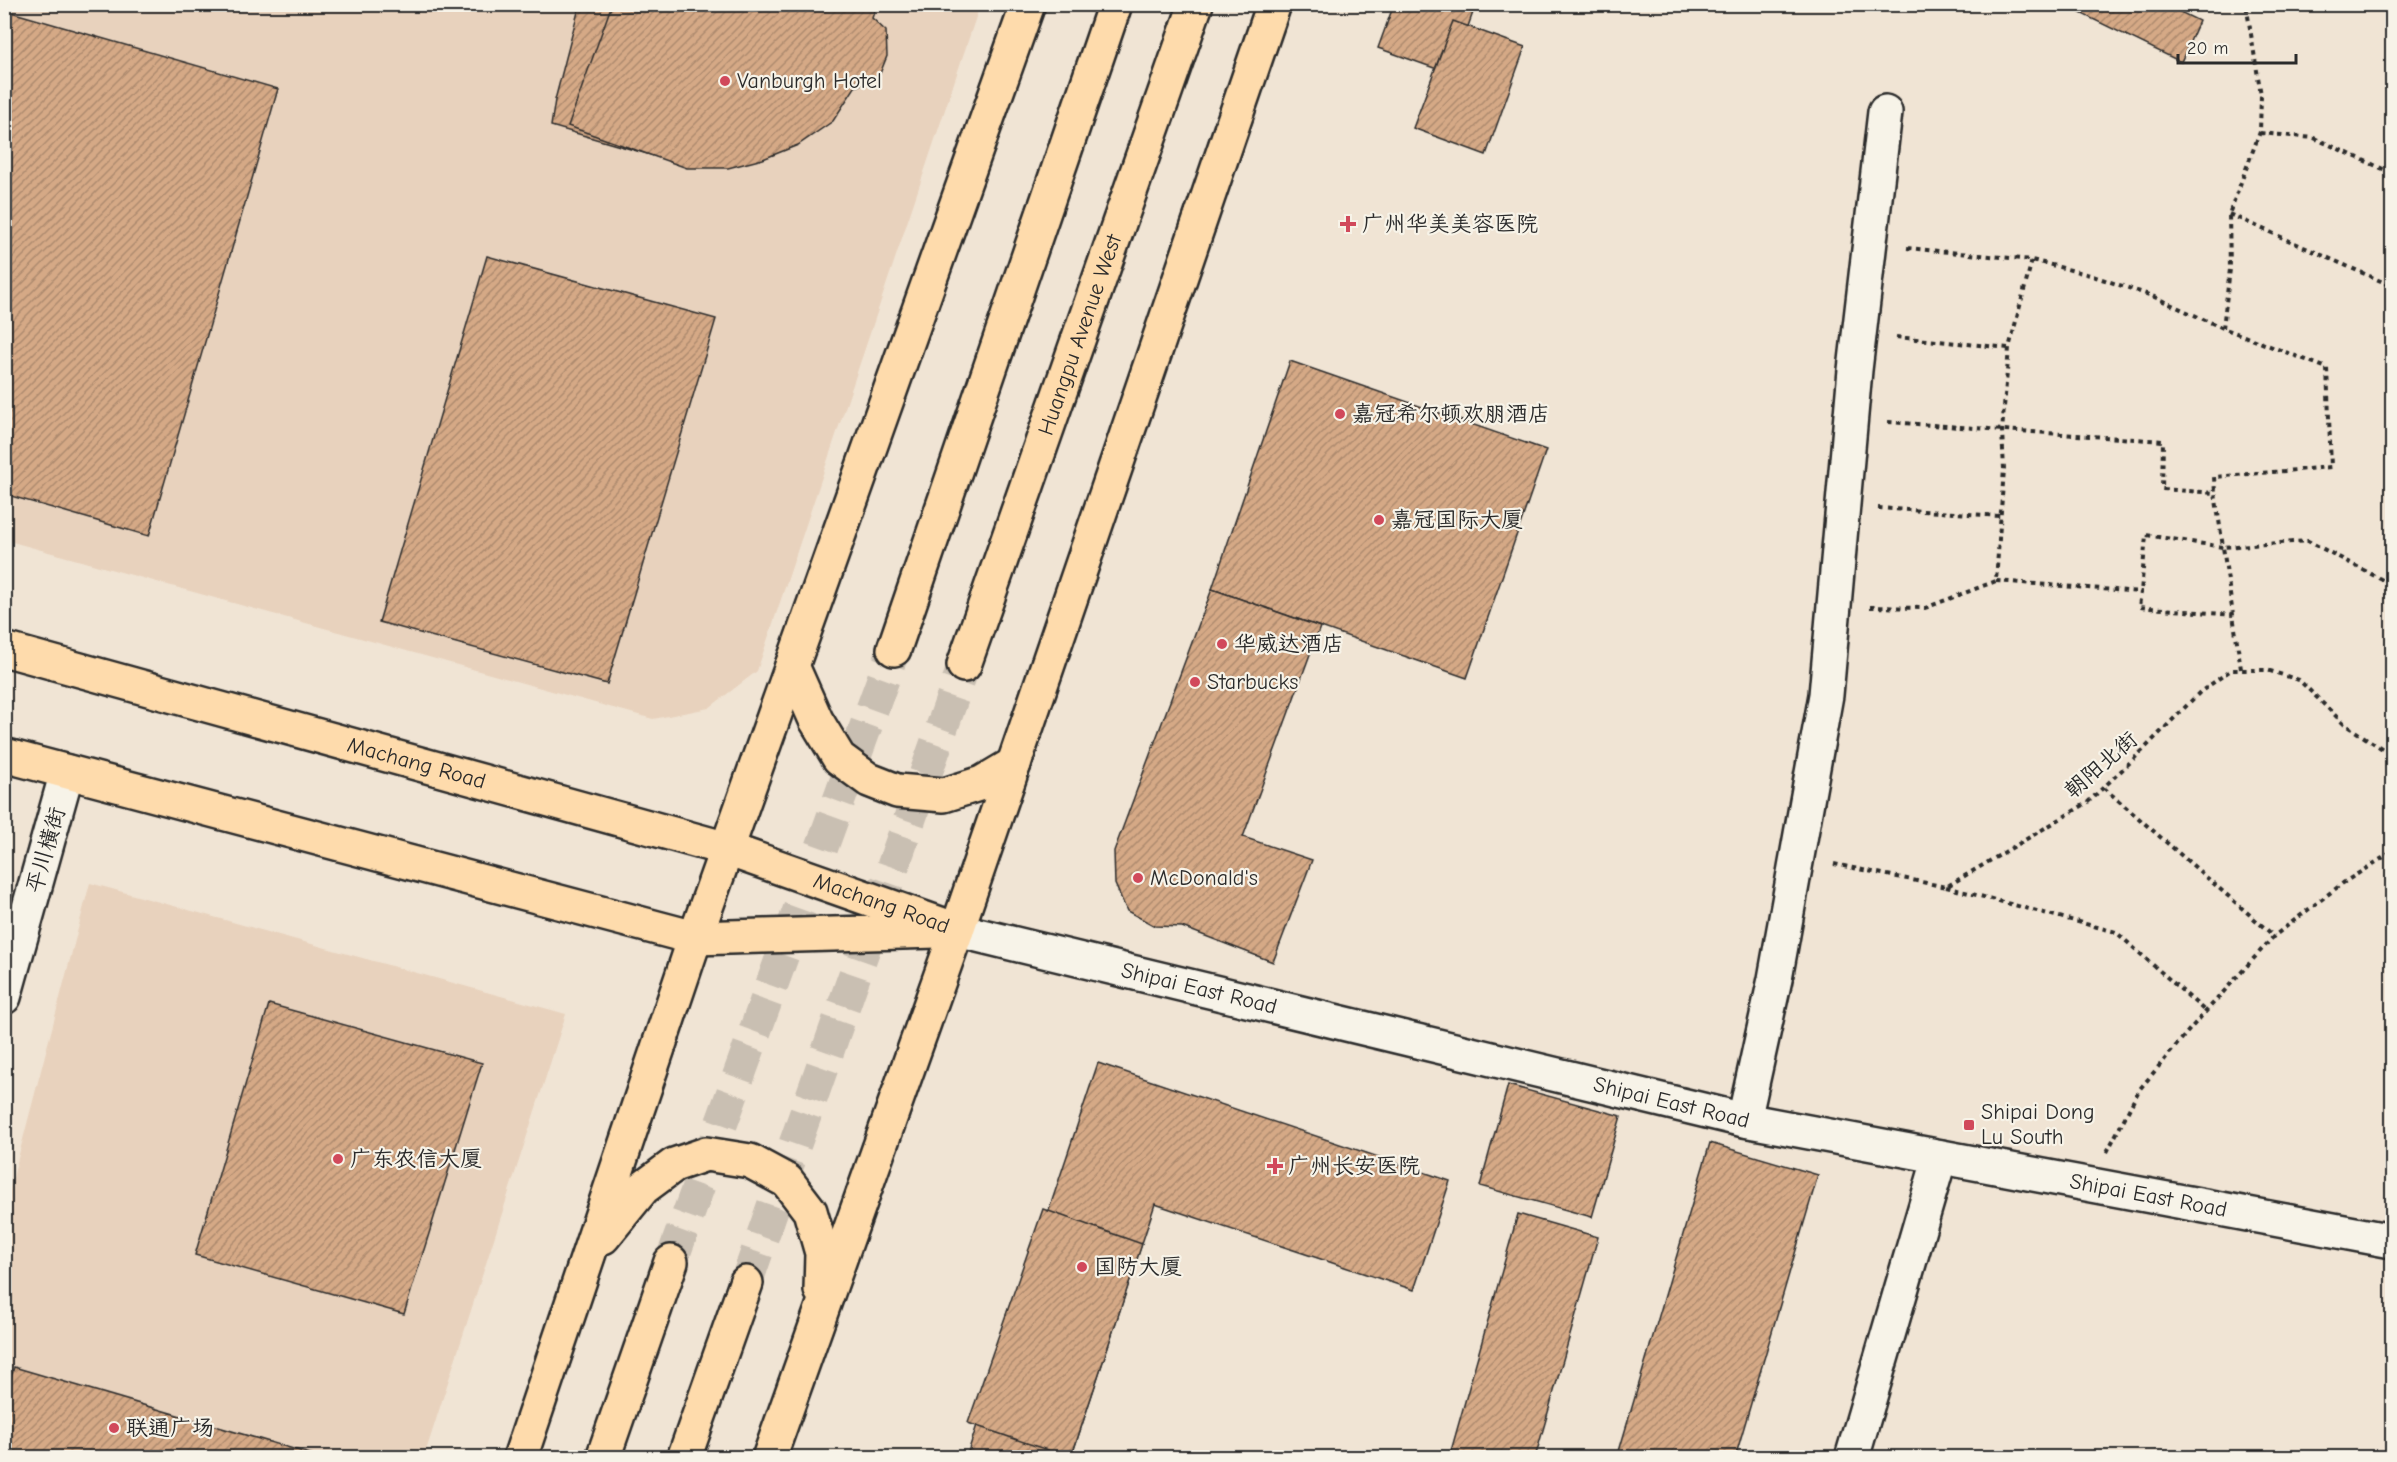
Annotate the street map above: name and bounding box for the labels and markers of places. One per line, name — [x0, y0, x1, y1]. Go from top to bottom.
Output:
place label: Vanburgh Hotel — [737, 68, 882, 94]
marker: Vanburgh Hotel — [718, 74, 732, 88]
place label: 广州华美美容医院 — [1362, 211, 1538, 237]
marker: 广州华美美容医院 — [1339, 215, 1357, 233]
place label: 嘉冠希尔顿欢朋酒店 — [1352, 401, 1550, 427]
marker: 嘉冠希尔顿欢朋酒店 — [1333, 407, 1347, 421]
place label: 嘉冠国际大厦 — [1391, 507, 1523, 533]
marker: 嘉冠国际大厦 — [1372, 513, 1386, 527]
place label: 华威达酒店 — [1234, 631, 1344, 657]
marker: 华威达酒店 — [1215, 637, 1229, 651]
place label: Starbucks — [1207, 669, 1298, 695]
marker: Starbucks — [1188, 675, 1202, 689]
place label: McDonald's — [1150, 865, 1258, 891]
marker: McDonald's — [1131, 871, 1145, 885]
place label: Shipai Dong Lu South — [1981, 1099, 2095, 1150]
marker: Shipai Dong Lu South — [1962, 1118, 1976, 1132]
place label: 广东农信大厦 — [350, 1146, 482, 1172]
marker: 广东农信大厦 — [331, 1152, 345, 1166]
place label: 广州长安医院 — [1288, 1153, 1420, 1179]
marker: 广州长安医院 — [1266, 1157, 1284, 1175]
place label: 国防大厦 — [1094, 1254, 1182, 1280]
marker: 国防大厦 — [1075, 1260, 1089, 1274]
place label: 联通广场 — [126, 1415, 214, 1441]
marker: 联通广场 — [107, 1421, 121, 1435]

